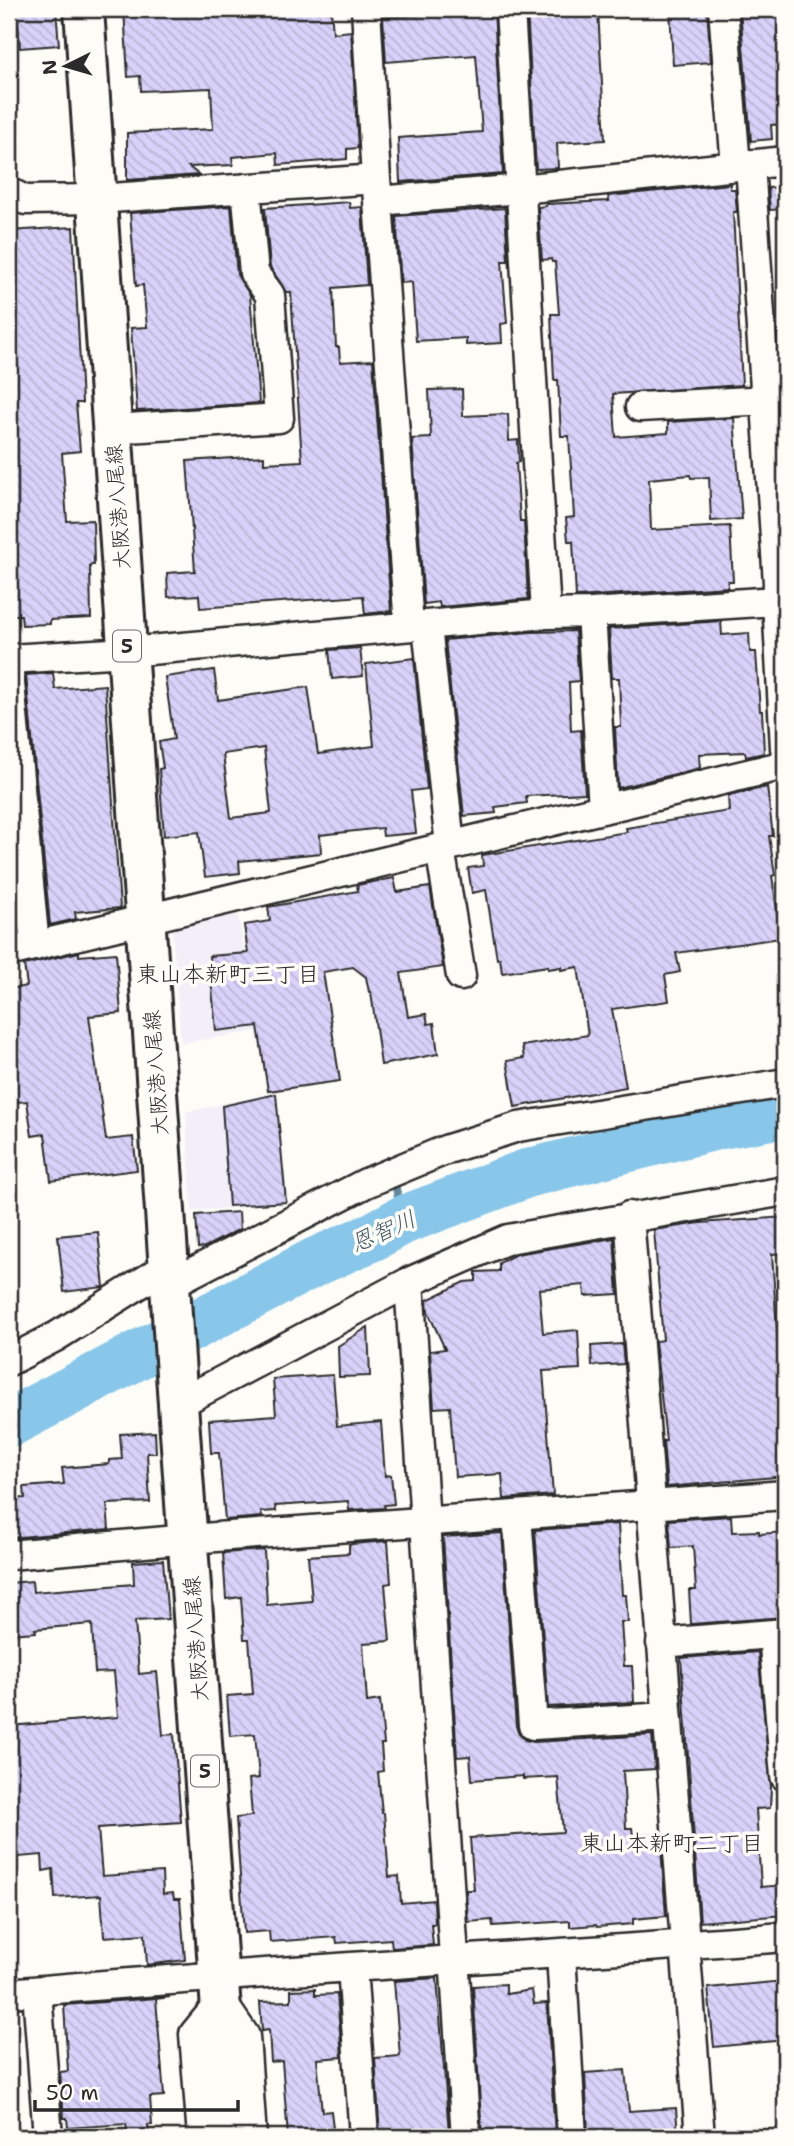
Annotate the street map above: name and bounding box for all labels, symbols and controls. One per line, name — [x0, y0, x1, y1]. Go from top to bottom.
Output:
north arrow — [32, 32, 102, 102]
text: N — [36, 59, 63, 76]
street label: 大阪港八尾線 — [100, 443, 136, 571]
road number: 5 — [113, 631, 141, 662]
district label: 東山本新町三丁目 — [136, 959, 320, 989]
street label: 大阪港八尾線 — [138, 1009, 174, 1137]
water label: 恩智川 — [345, 1203, 421, 1259]
street label: 大阪港八尾線 — [178, 1575, 214, 1703]
road number: 5 — [191, 1756, 219, 1786]
district label: 東山本新町二丁目 — [580, 1828, 764, 1858]
scale bar — [35, 2069, 238, 2113]
text: 50 m — [46, 2079, 99, 2107]

